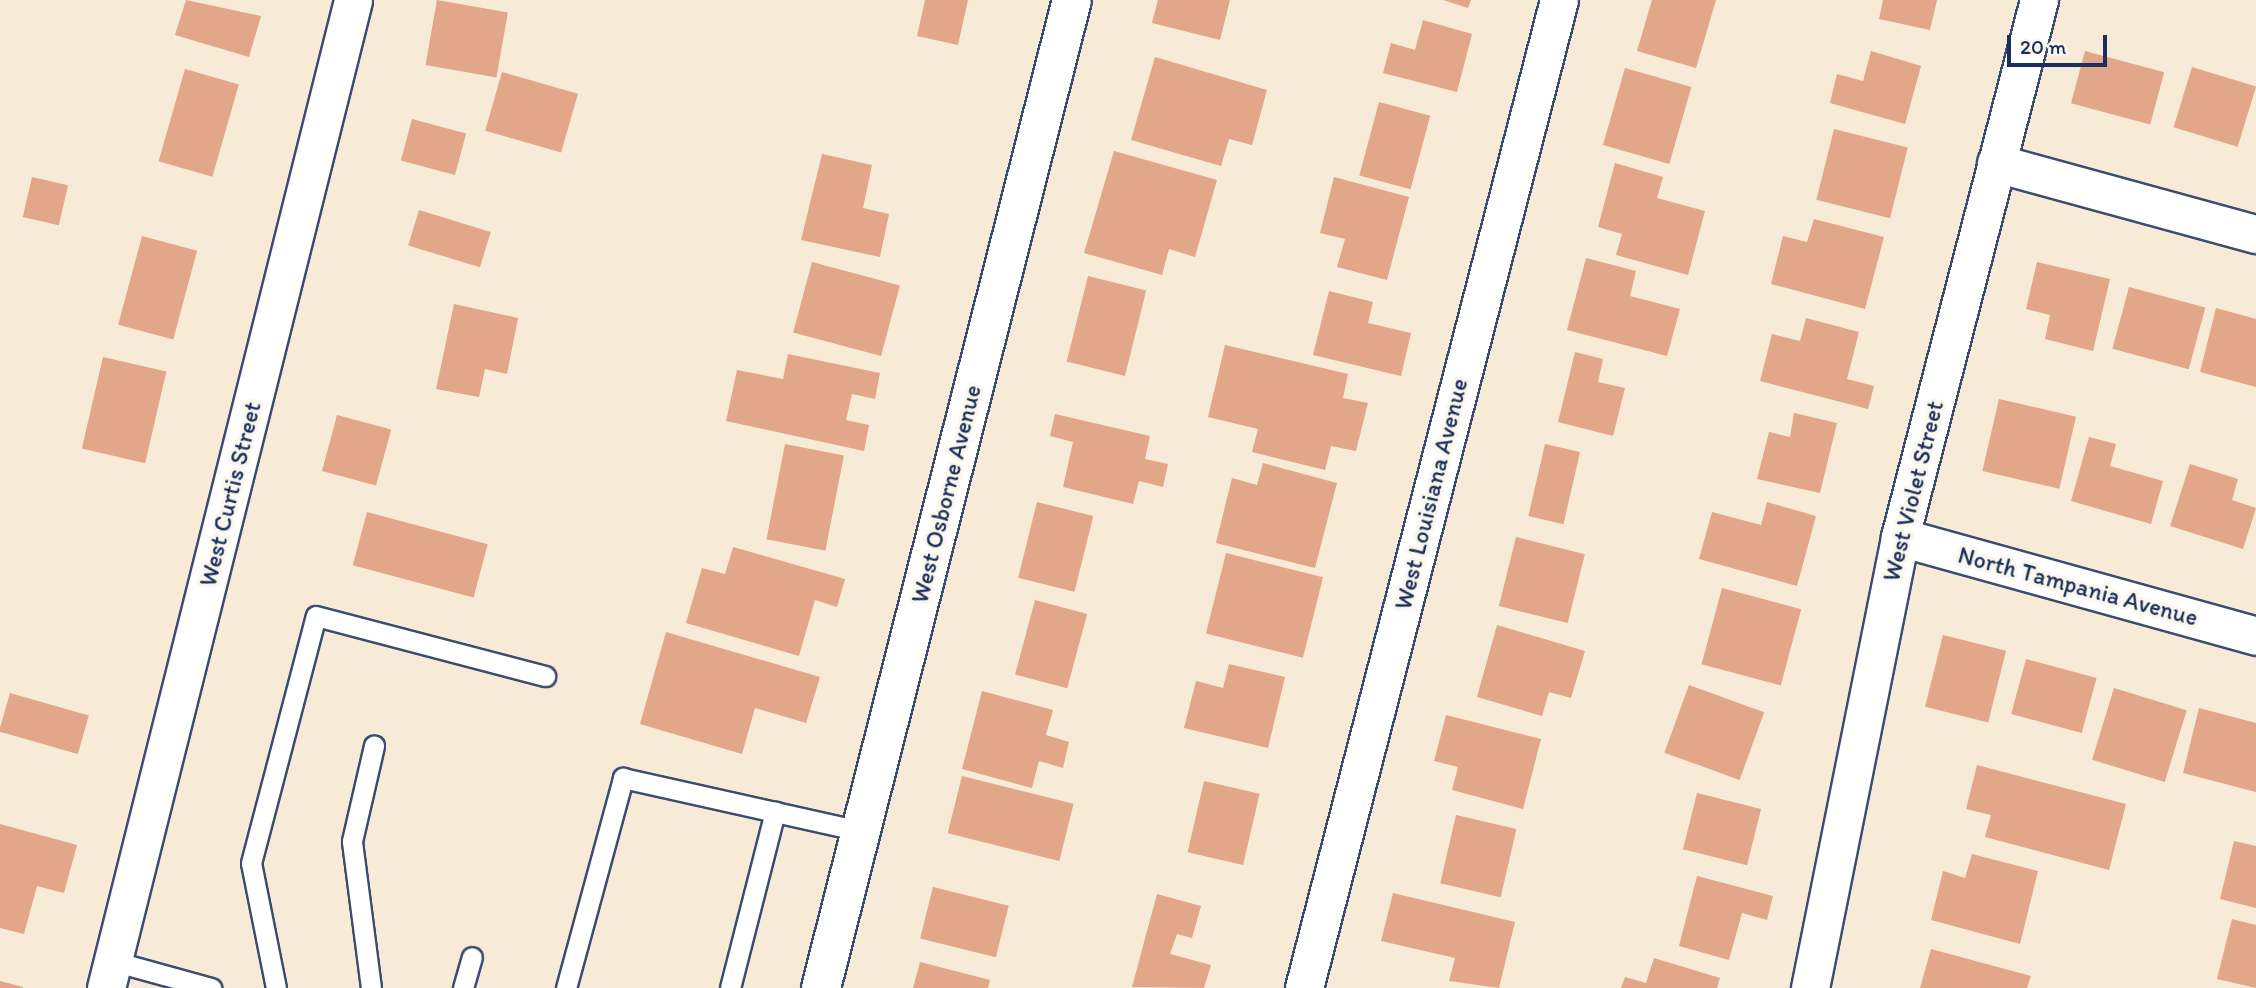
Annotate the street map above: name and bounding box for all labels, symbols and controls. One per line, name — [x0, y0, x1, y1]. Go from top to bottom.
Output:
scale bar — [2011, 21, 2111, 65]
text: 20 m — [2020, 34, 2066, 59]
street label: West Louisiana Avenue — [1389, 377, 1473, 611]
street label: West Osborne Avenue — [905, 382, 987, 606]
street label: West Violet Street — [1877, 398, 1949, 584]
street label: West Curtis Street — [193, 399, 267, 589]
street label: North Tampania Avenue — [1956, 540, 2200, 632]

